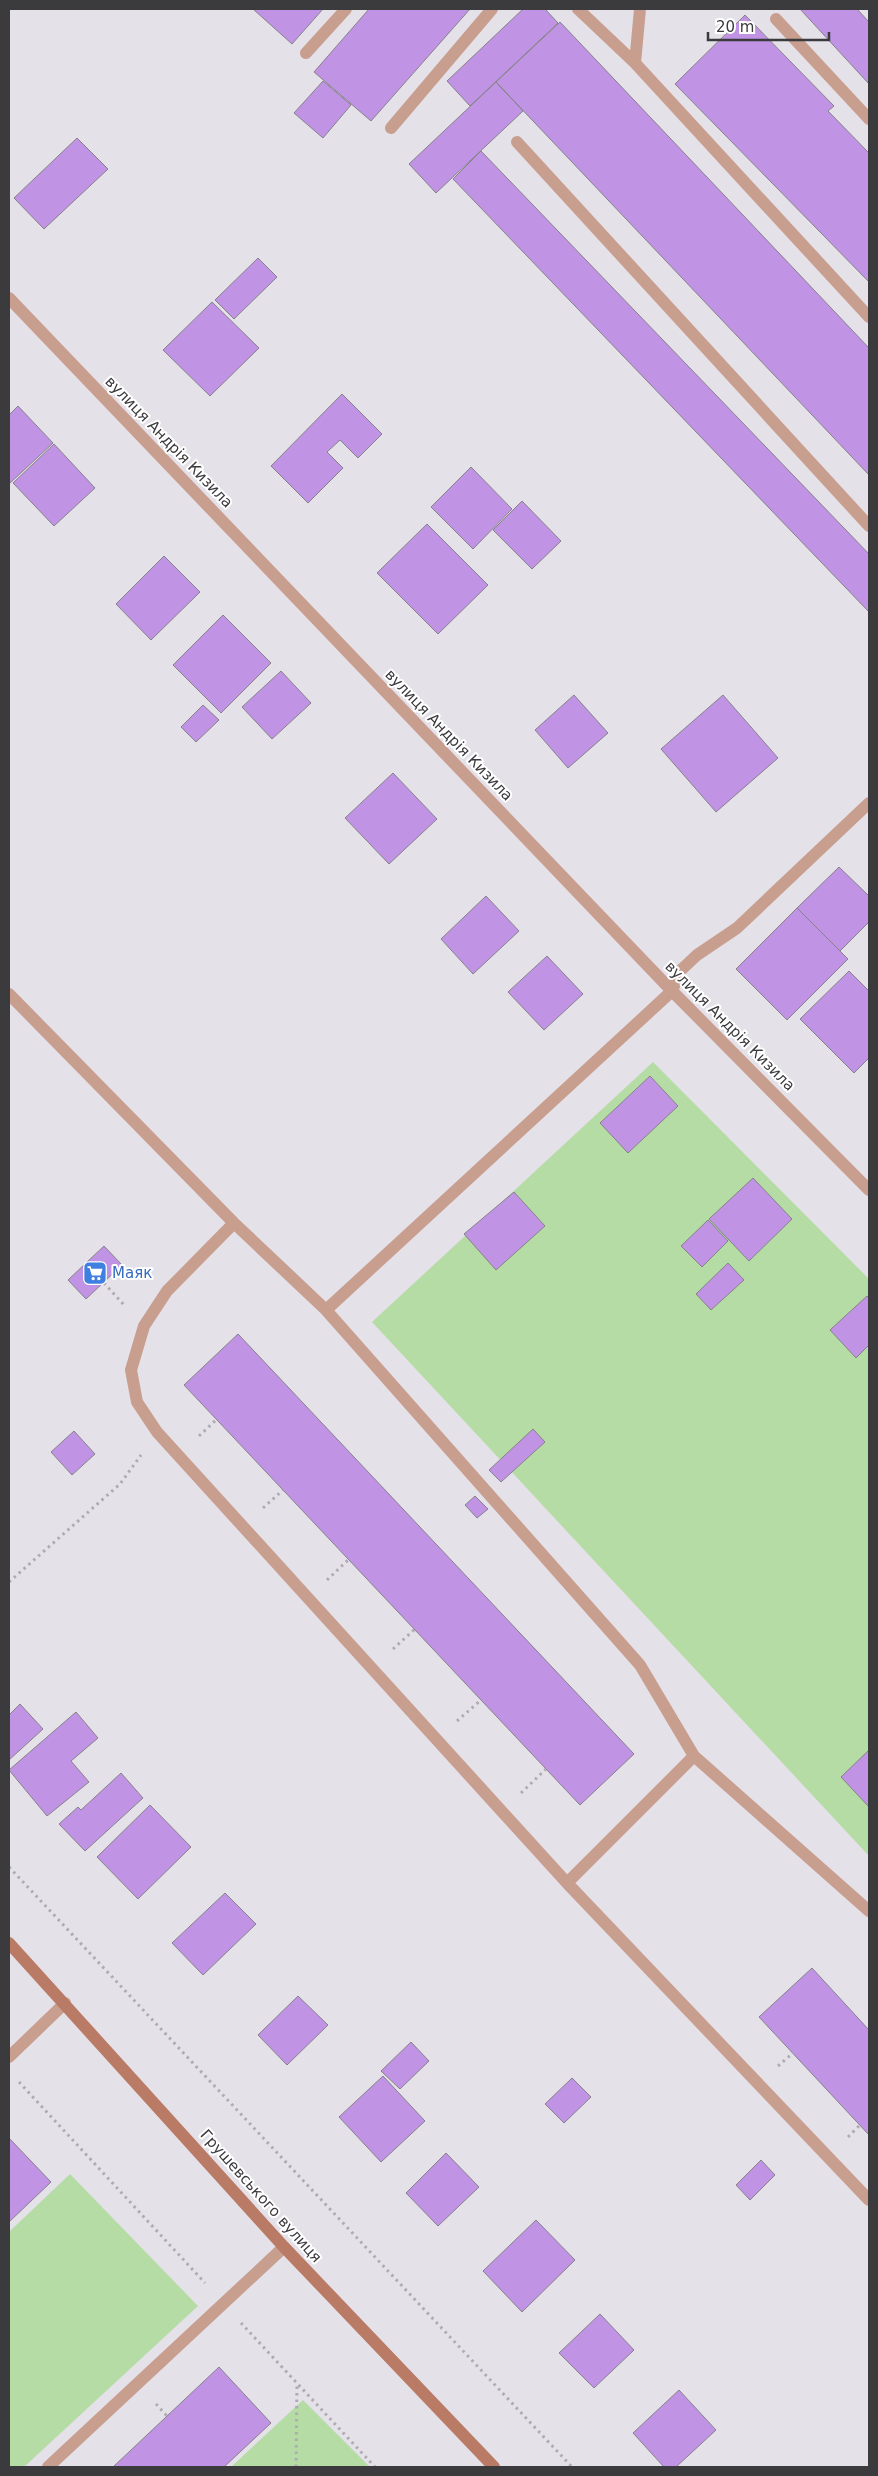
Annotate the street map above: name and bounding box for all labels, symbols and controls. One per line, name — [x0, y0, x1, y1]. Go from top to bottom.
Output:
scale bar — [708, 10, 829, 42]
text: 20 m — [716, 18, 754, 36]
street label: вулиця Андрія Кизила — [101, 372, 237, 512]
street label: вулиця Андрія Кизила — [381, 665, 517, 805]
street label: вулиця Андрія Кизила — [661, 957, 799, 1095]
supermarket icon: Маяк — [82, 1260, 108, 1286]
place label: Маяк — [112, 1264, 152, 1282]
street label: Грушевського вулиця — [197, 2126, 325, 2266]

